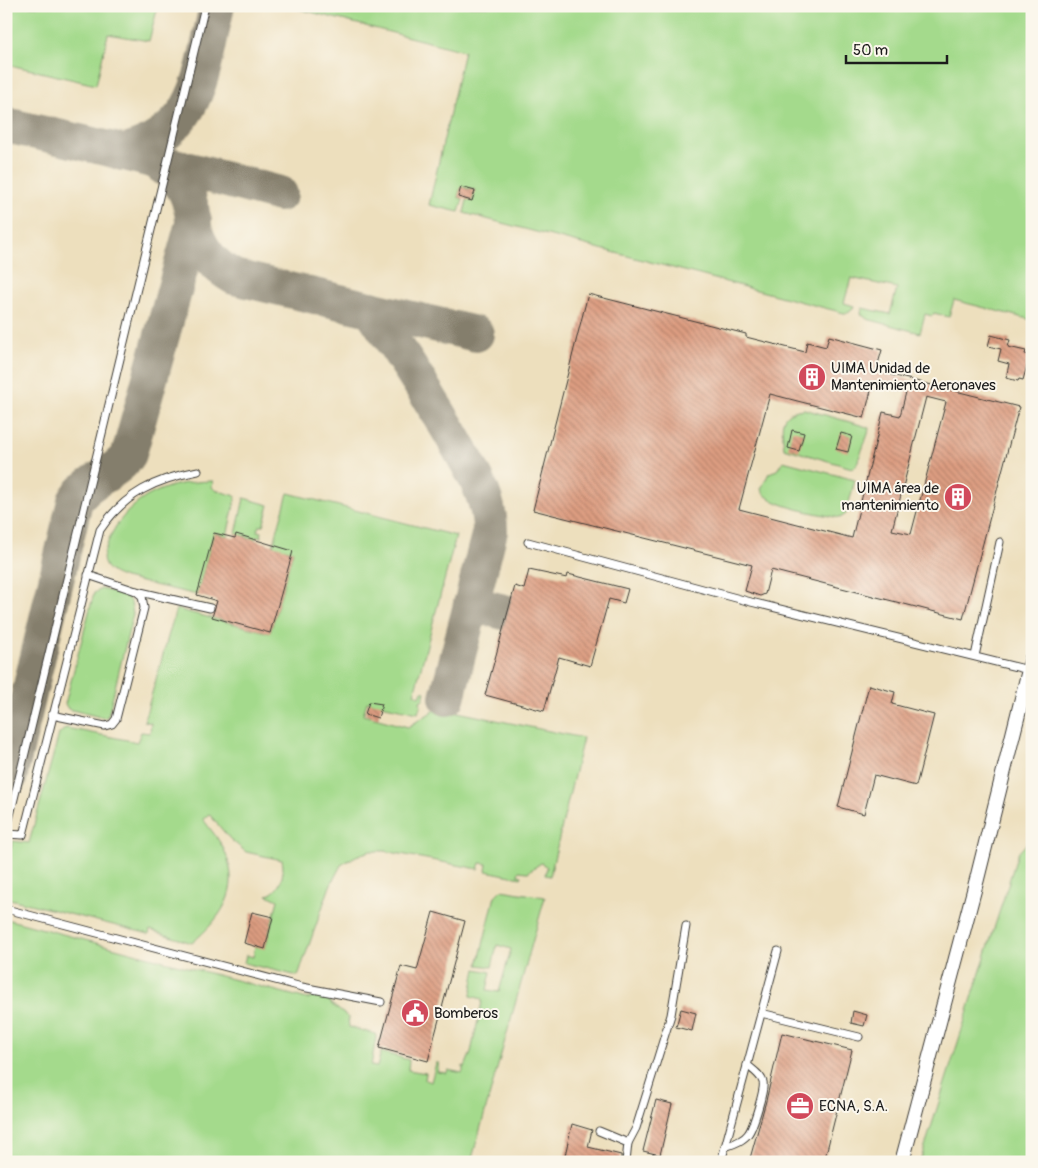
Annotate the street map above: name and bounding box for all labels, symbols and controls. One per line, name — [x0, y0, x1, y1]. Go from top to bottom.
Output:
scale bar — [846, 32, 947, 64]
text: 50 m — [853, 41, 888, 60]
place label: UIMA Unidad de Mantenimiento Aeronaves — [831, 359, 996, 395]
building icon: UIMA Unidad de Mantenimiento Aeronaves — [797, 362, 827, 392]
place label: UIMA área de mantenimiento — [841, 479, 940, 515]
building icon: UIMA área de mantenimiento — [943, 482, 973, 512]
public building icon: Bomberos — [400, 998, 430, 1028]
place label: Bomberos — [434, 1004, 498, 1023]
office icon: ECNA, S.A. — [785, 1091, 815, 1121]
place label: ECNA, S.A. — [819, 1097, 888, 1116]

